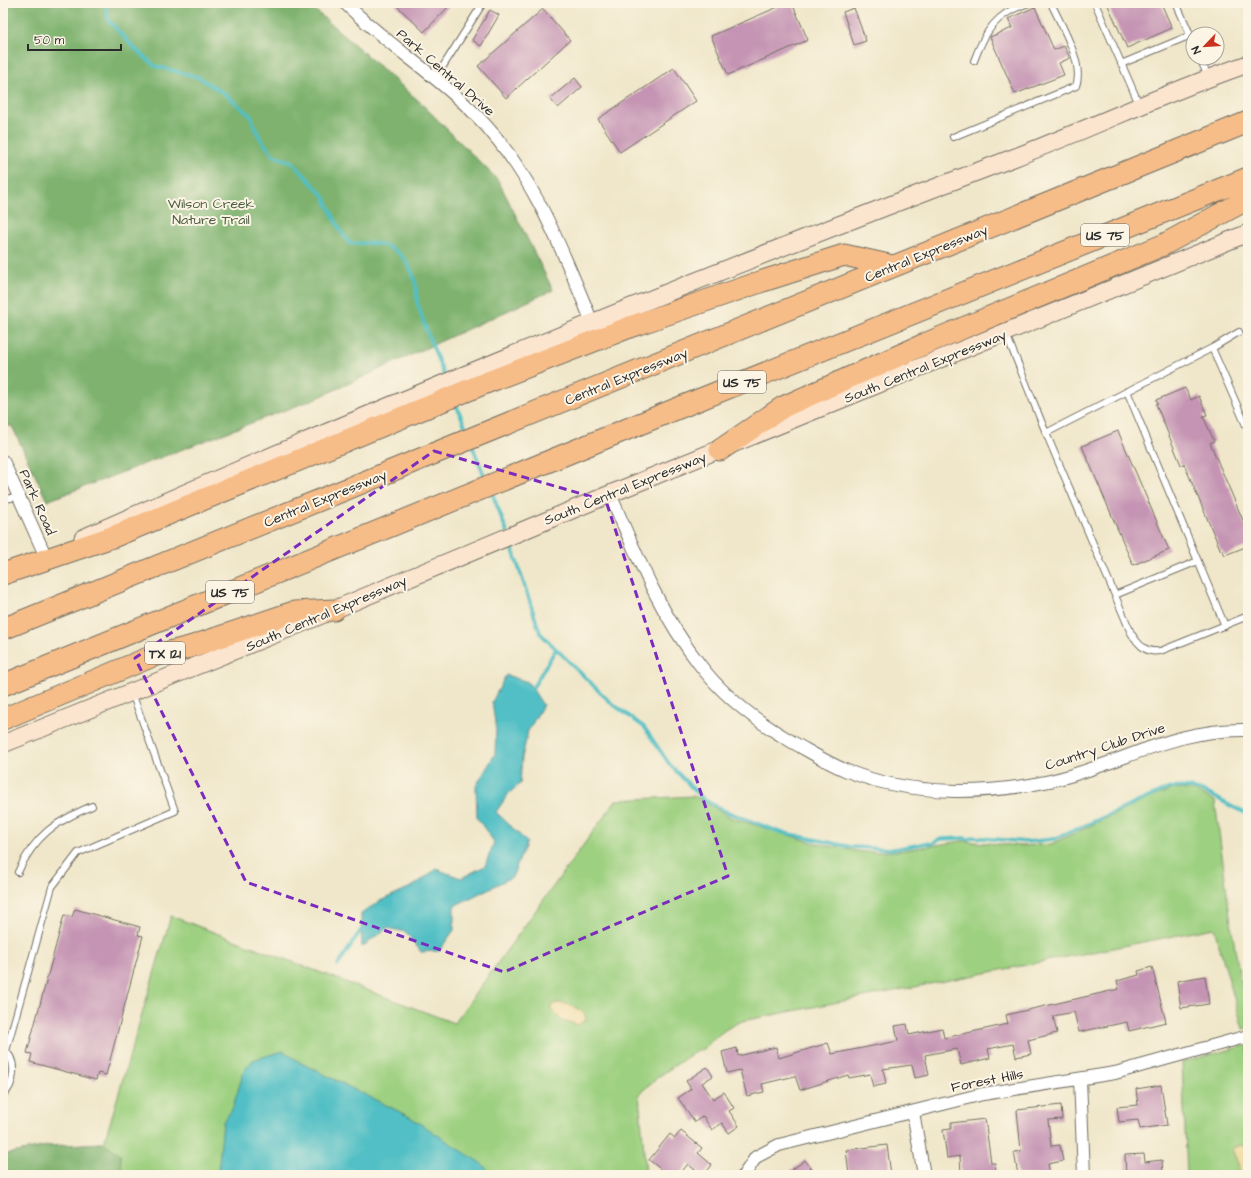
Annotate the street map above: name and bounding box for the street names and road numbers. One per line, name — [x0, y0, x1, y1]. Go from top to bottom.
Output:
street label: Park Central Drive — [392, 24, 499, 121]
street label: Central Expressway — [862, 220, 991, 288]
road number: US 75 — [1081, 224, 1129, 246]
street label: South Central Expressway — [841, 325, 1010, 409]
street label: Central Expressway — [562, 343, 691, 411]
road number: US 75 — [718, 371, 766, 393]
street label: South Central Expressway — [541, 447, 710, 531]
street label: Central Expressway — [261, 465, 390, 533]
street label: Park Road — [14, 466, 60, 539]
street label: South Central Expressway — [243, 571, 410, 657]
road number: US 75 — [206, 581, 254, 603]
road number: TX 121 — [145, 642, 185, 664]
street label: Country Club Drive — [1043, 718, 1168, 776]
street label: Forest Hills — [949, 1064, 1025, 1098]

